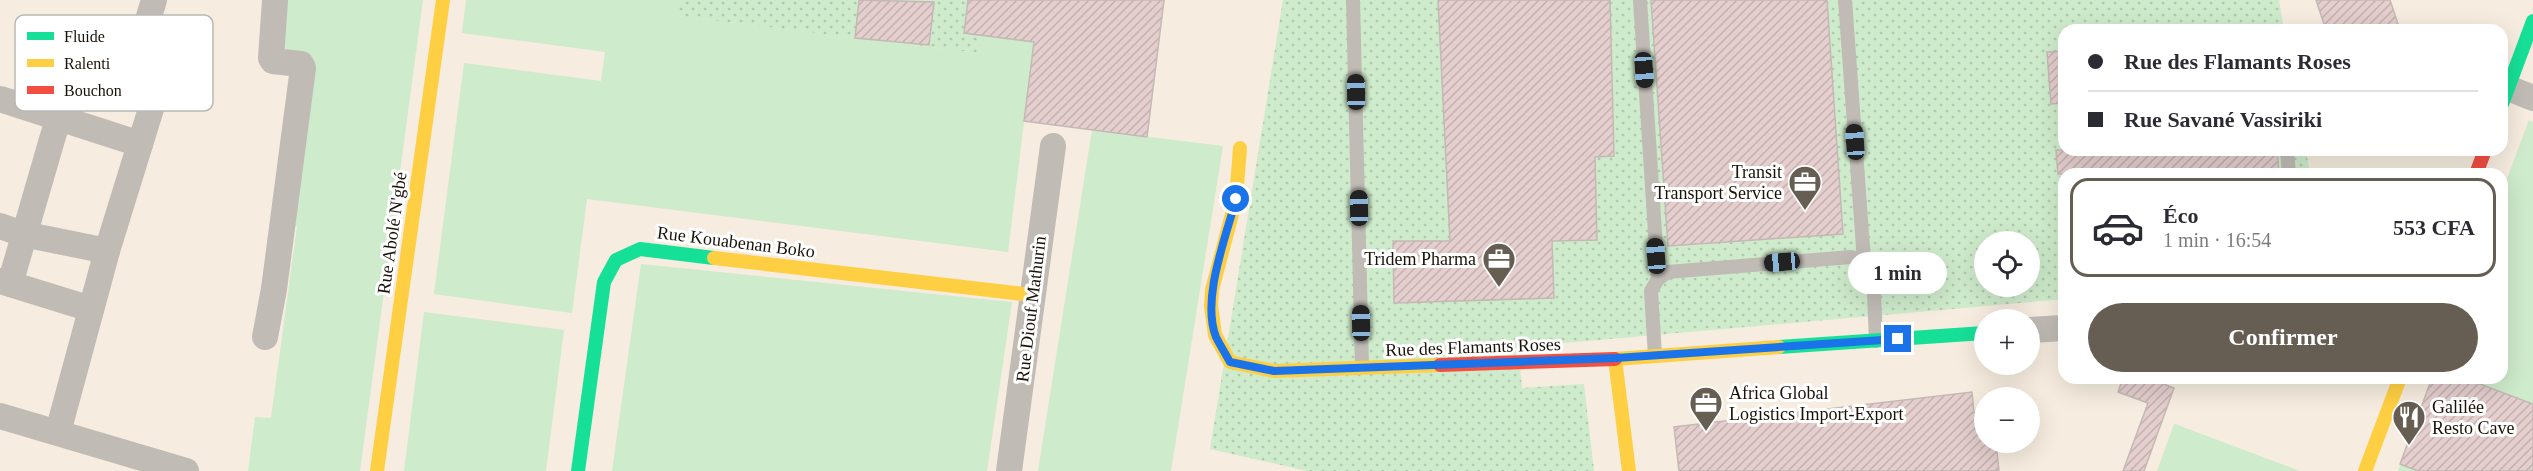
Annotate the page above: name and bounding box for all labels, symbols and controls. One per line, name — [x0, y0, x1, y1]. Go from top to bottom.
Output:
legend — [15, 15, 213, 111]
text: Fluide — [64, 28, 105, 45]
text: Rue des Flamants Roses — [2124, 49, 2351, 74]
car — [1634, 51, 1654, 89]
text: Ralenti — [64, 55, 111, 72]
car — [1347, 74, 1365, 110]
text: Bouchon — [64, 82, 122, 99]
text: Rue Savané Vassiriki — [2124, 107, 2322, 132]
car — [1845, 123, 1865, 161]
place label: Transit Transport Service — [1654, 162, 1782, 203]
office icon: Transit Transport Service — [1787, 164, 1823, 211]
street label: Rue Abolé N'gbé — [374, 171, 410, 295]
route start — [1222, 185, 1249, 212]
car — [1350, 190, 1368, 226]
icon: car — [2091, 201, 2145, 255]
text: Éco — [2163, 203, 2198, 228]
text: 553 CFA — [2393, 215, 2475, 240]
street label: Rue Kouabenan Boko — [656, 222, 816, 262]
text: 1 min · 16:54 — [2163, 229, 2271, 251]
map controls — [1974, 231, 2040, 453]
button: locate — [1974, 231, 2040, 297]
street label: Rue Diouf Mathurin — [1012, 235, 1050, 383]
car — [1646, 237, 1666, 275]
office icon: Tridem Pharma — [1481, 241, 1517, 288]
place label: Tridem Pharma — [1364, 249, 1476, 269]
car — [1763, 251, 1801, 273]
callout: 1 min — [1848, 252, 1948, 294]
text: 1 min — [1873, 262, 1922, 284]
button: Confirmer — [2088, 303, 2478, 372]
car — [1352, 305, 1370, 341]
button: + — [1974, 309, 2040, 375]
route end — [1884, 325, 1911, 352]
street label: Rue des Flamants Roses — [1385, 334, 1561, 360]
place label: Africa Global Logistics Import-Export — [1729, 383, 1903, 424]
office icon: Africa Global Logistics Import-Export — [1688, 385, 1724, 432]
button: − — [1974, 387, 2040, 453]
place label: Galilée Resto Cave — [2432, 397, 2515, 438]
restaurant icon: Galilée Resto Cave — [2391, 399, 2427, 446]

